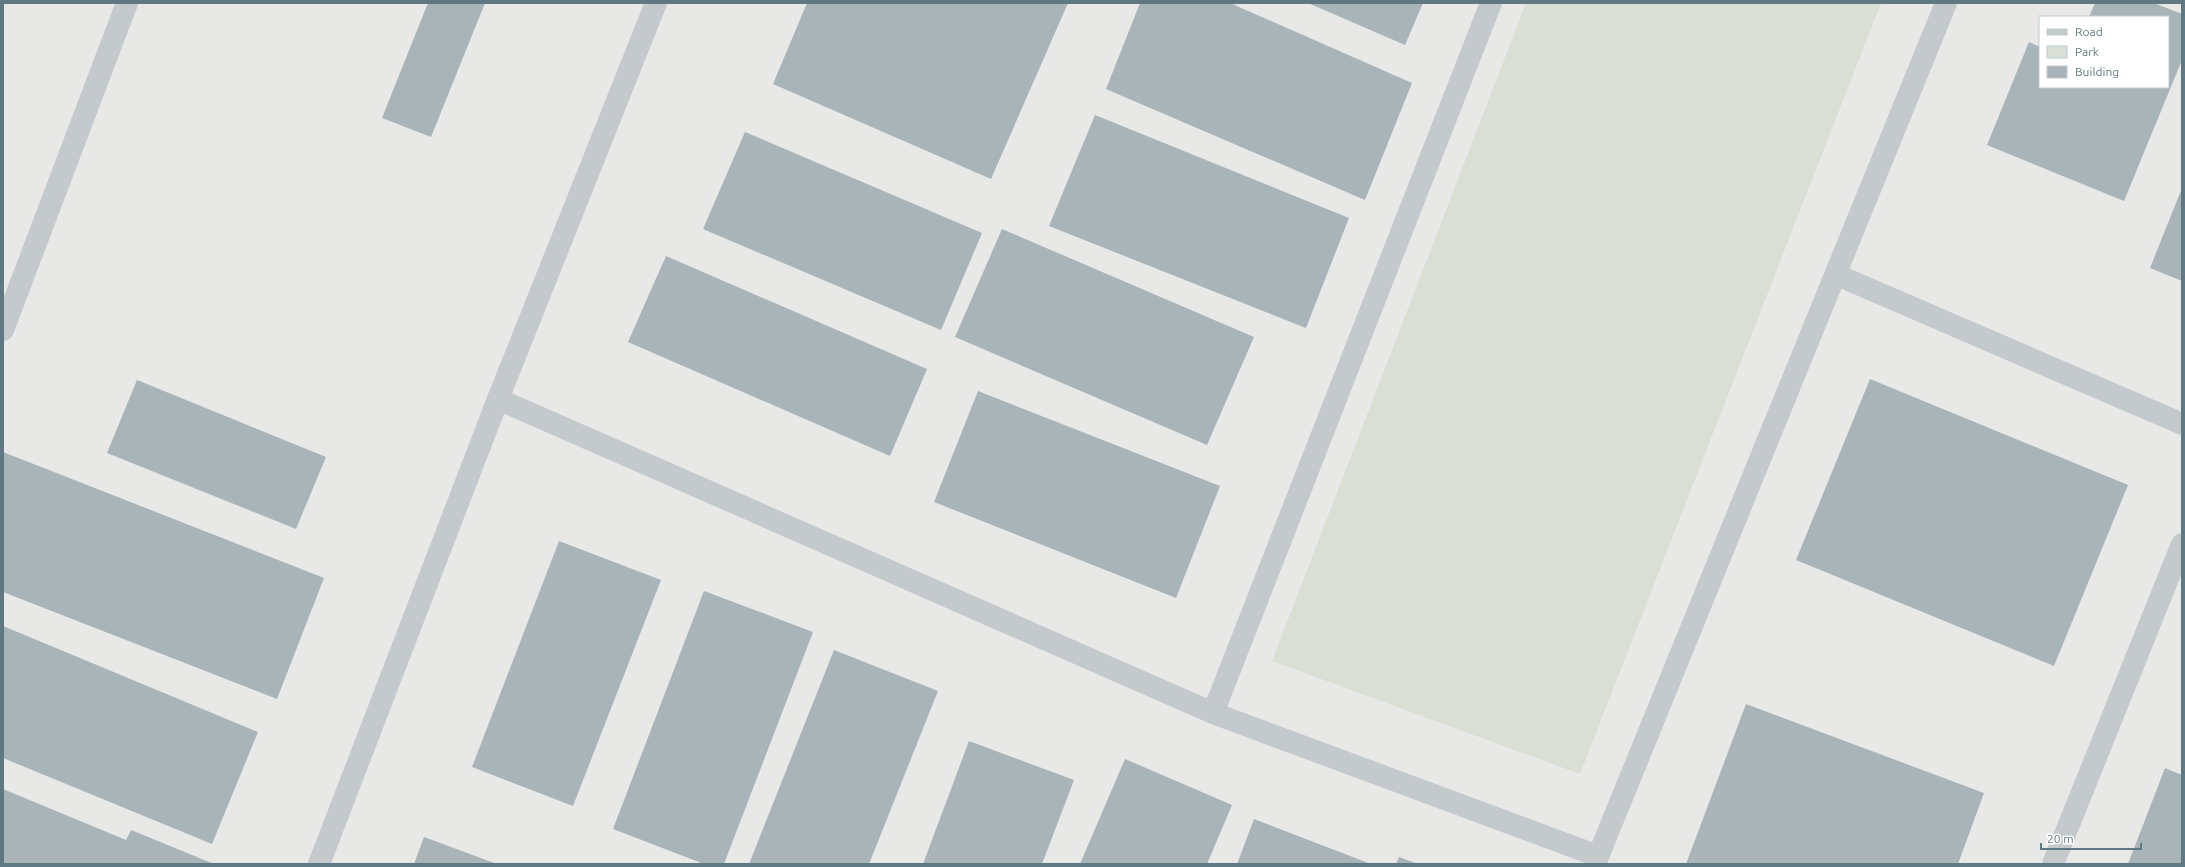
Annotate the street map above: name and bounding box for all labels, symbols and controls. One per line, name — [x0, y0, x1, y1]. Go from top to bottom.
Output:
legend — [2039, 16, 2169, 88]
text: Road — [2075, 25, 2103, 38]
text: Park — [2075, 45, 2099, 58]
text: Building — [2075, 65, 2119, 78]
scale bar — [2041, 825, 2141, 851]
text: 20 m — [2047, 832, 2074, 845]

